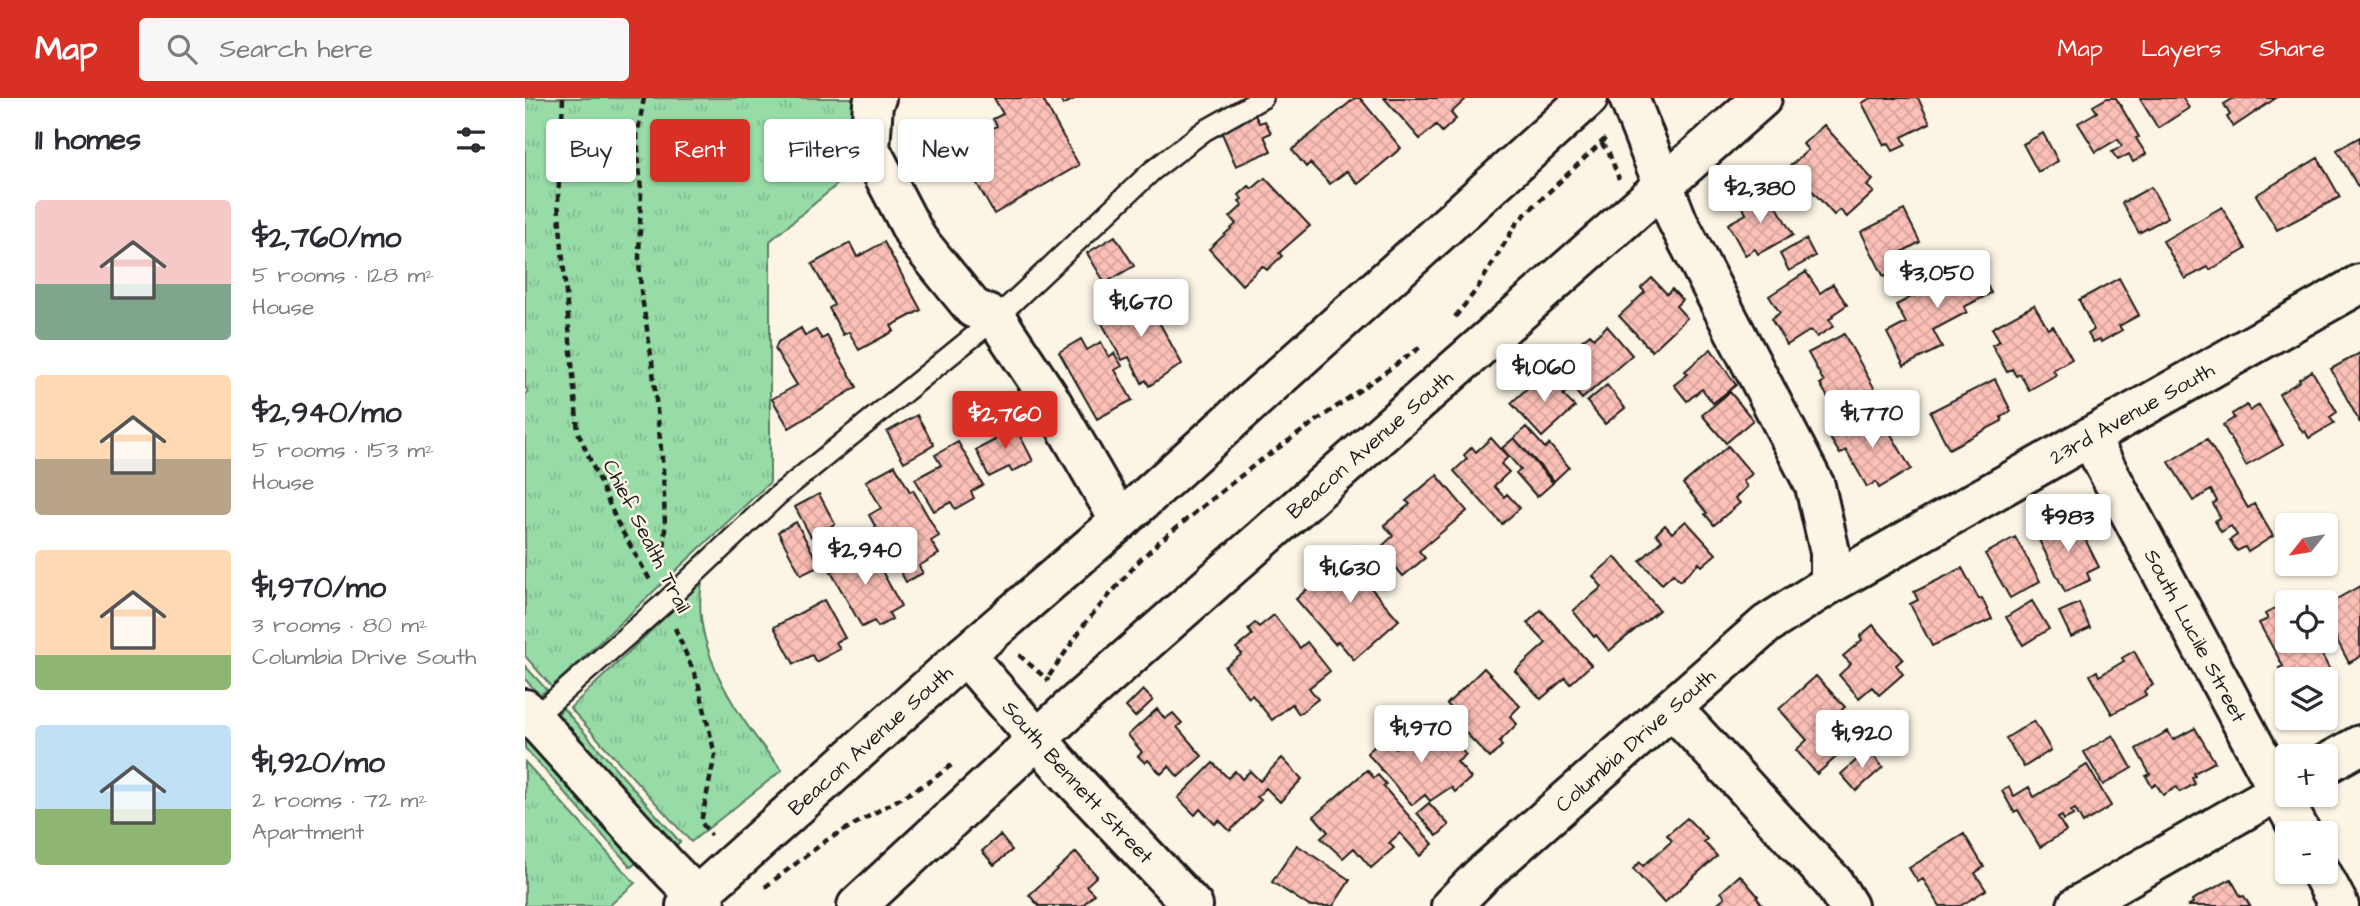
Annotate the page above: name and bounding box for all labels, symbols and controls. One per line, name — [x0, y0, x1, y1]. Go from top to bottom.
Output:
search box — [139, 18, 629, 81]
text: Map — [35, 26, 97, 72]
icon: search — [163, 30, 201, 68]
text: Search here — [219, 31, 373, 67]
text: Map — [2058, 32, 2103, 66]
text: Layers — [2141, 32, 2221, 66]
text: Share — [2259, 32, 2325, 66]
text: 11 homes — [35, 119, 141, 161]
chip: Buy — [546, 119, 636, 182]
chip: Rent — [650, 119, 750, 182]
chip: Filters — [764, 119, 884, 182]
chip: New — [898, 119, 994, 182]
icon: filters — [452, 121, 490, 159]
pin: $2,380 — [1703, 166, 1817, 225]
text: $2,380 — [1724, 172, 1796, 204]
text: $2,760/mo — [252, 217, 401, 259]
icon: home — [91, 228, 175, 312]
pin: $3,050 — [1880, 250, 1994, 310]
text: $3,050 — [1900, 257, 1974, 289]
text: 5 rooms · 128 m² — [252, 259, 434, 291]
pin: $1,670 — [1084, 280, 1198, 339]
text: $1,670 — [1110, 286, 1172, 318]
text: House — [252, 291, 315, 323]
pin: $1,060 — [1487, 344, 1601, 404]
text: $1,060 — [1512, 351, 1576, 383]
street label: 23rd Avenue South — [2044, 355, 2220, 472]
street label: Beacon Avenue South — [1281, 363, 1460, 526]
pin: $1,770 — [1815, 390, 1929, 450]
text: $2,940/mo — [252, 392, 402, 434]
pin: $2,760 — [948, 392, 1062, 451]
text: $1,770 — [1841, 397, 1903, 429]
text: $2,760 — [968, 398, 1042, 430]
icon: home — [91, 403, 175, 487]
text: 5 rooms · 153 m² — [252, 434, 434, 466]
street label: Chief Sealth Trail — [595, 455, 698, 618]
text: House — [252, 466, 315, 498]
pin: $983 — [2027, 494, 2109, 554]
text: $983 — [2042, 501, 2094, 533]
north arrow — [2275, 513, 2338, 576]
map controls — [2275, 513, 2338, 884]
pin: $2,940 — [808, 528, 922, 587]
text: $2,940 — [828, 534, 902, 566]
street label: South Lucile Street — [2137, 544, 2254, 728]
pin: $1,630 — [1293, 546, 1407, 605]
text: $1,630 — [1320, 552, 1380, 584]
text: $1,970/mo — [252, 567, 386, 609]
icon: home — [91, 578, 175, 662]
button: locate — [2275, 590, 2338, 653]
text: 3 rooms · 80 m² — [252, 609, 428, 641]
text: Columbia Drive South — [252, 641, 476, 673]
street label: Beacon Avenue South — [782, 658, 960, 822]
street label: Columbia Drive South — [1549, 661, 1723, 819]
button: layers — [2275, 667, 2338, 730]
street label: South Bennett Street — [995, 694, 1160, 871]
pin: $1,970 — [1364, 706, 1478, 765]
pin: $1,920 — [1805, 710, 1919, 770]
text: $1,970 — [1390, 712, 1452, 744]
text: $1,920 — [1832, 717, 1892, 749]
text: $1,920/mo — [252, 742, 385, 784]
button: + — [2275, 744, 2338, 807]
icon: home — [91, 753, 175, 837]
text: 2 rooms · 72 m² — [252, 784, 427, 816]
text: Apartment — [252, 816, 364, 848]
button: − — [2275, 821, 2338, 884]

